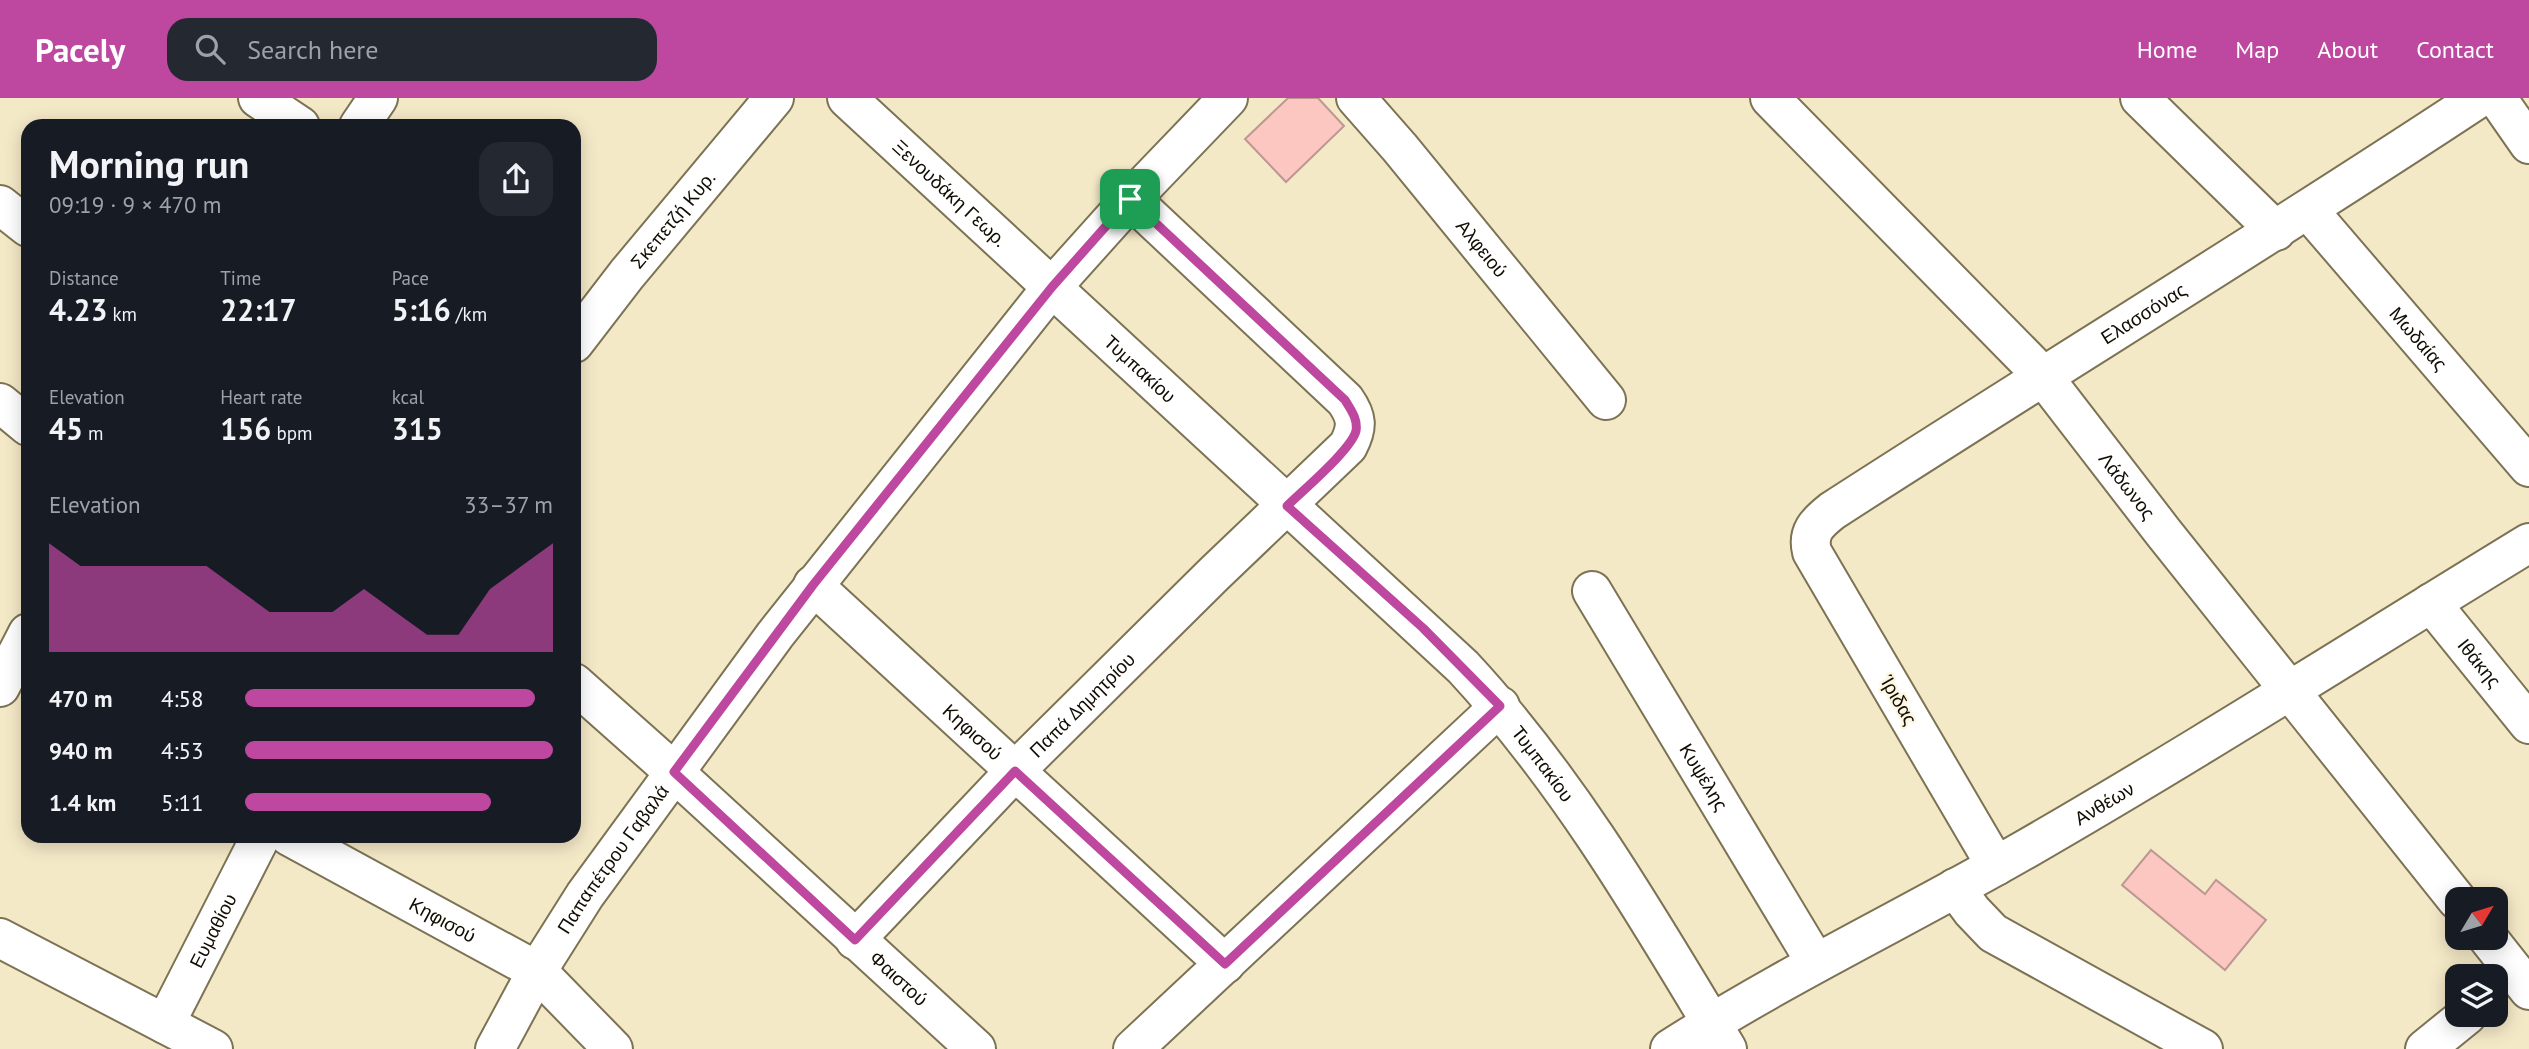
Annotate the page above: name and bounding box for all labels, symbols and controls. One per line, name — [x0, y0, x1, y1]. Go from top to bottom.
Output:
search box — [167, 18, 657, 81]
text: Pacely — [35, 28, 125, 71]
icon: search — [191, 30, 229, 68]
text: Search here — [247, 33, 378, 66]
text: Home — [2137, 34, 2197, 65]
text: Map — [2235, 34, 2279, 65]
text: About — [2317, 34, 2378, 65]
text: Contact — [2416, 34, 2494, 65]
street label: Ξενουδάκη Γεωρ. — [888, 134, 1012, 252]
text: Morning run — [49, 139, 249, 188]
button: share — [479, 142, 553, 216]
street label: Σκεπετζή Κυρ. — [625, 166, 720, 273]
pin — [1100, 169, 1160, 229]
icon: arrive — [1111, 180, 1149, 218]
text: 09:19 · 9 × 470 m — [49, 190, 221, 219]
street label: Αλφειού — [1451, 214, 1513, 282]
text: Distance — [49, 266, 119, 290]
text: Time — [220, 266, 261, 290]
text: Pace — [392, 266, 429, 290]
street label: Ελασσόνας — [2096, 277, 2191, 349]
text: 4.23 — [49, 290, 107, 329]
text: 22:17 — [220, 290, 296, 329]
text: 5:16 — [392, 290, 451, 329]
text: km — [107, 302, 137, 326]
text: /km — [451, 302, 487, 326]
street label: Μωδαίας — [2384, 302, 2453, 375]
street label: Τυμπακίου — [1099, 330, 1181, 408]
text: Elevation — [49, 385, 125, 409]
text: Heart rate — [220, 385, 302, 409]
text: kcal — [392, 385, 424, 409]
text: 45 — [49, 409, 83, 448]
text: 156 — [220, 409, 271, 448]
text: 315 — [392, 409, 443, 448]
text: m — [83, 421, 104, 445]
text: bpm — [271, 421, 312, 445]
street label: Λάδωνος — [2094, 447, 2161, 524]
text: Elevation — [49, 490, 141, 519]
text: 33–37 m — [464, 490, 553, 519]
street label: Ιθάκης — [2452, 633, 2506, 692]
street label: Παπά Δημητρίου — [1024, 647, 1140, 762]
street label: Ίριδας — [1875, 670, 1923, 729]
text: 470 m — [49, 684, 112, 713]
text: 4:58 — [161, 684, 204, 713]
street label: Κηφισού — [938, 699, 1008, 765]
street label: Τυμπακίου — [1506, 721, 1579, 806]
text: 940 m — [49, 736, 112, 765]
text: 4:53 — [161, 736, 204, 765]
street label: Κυψέλης — [1674, 739, 1733, 815]
street label: Ανθέων — [2070, 776, 2138, 830]
street label: Παπαπέτρου Γαβαλά — [552, 780, 674, 938]
text: 1.4 km — [49, 788, 116, 817]
text: 5:11 — [161, 788, 204, 817]
north arrow — [2445, 887, 2508, 950]
map controls — [2445, 887, 2508, 1027]
street label: Ευμαθίου — [184, 889, 242, 972]
street label: Κηφισού — [405, 892, 480, 948]
street label: Φαιστού — [865, 946, 933, 1011]
button: layers — [2445, 964, 2508, 1027]

